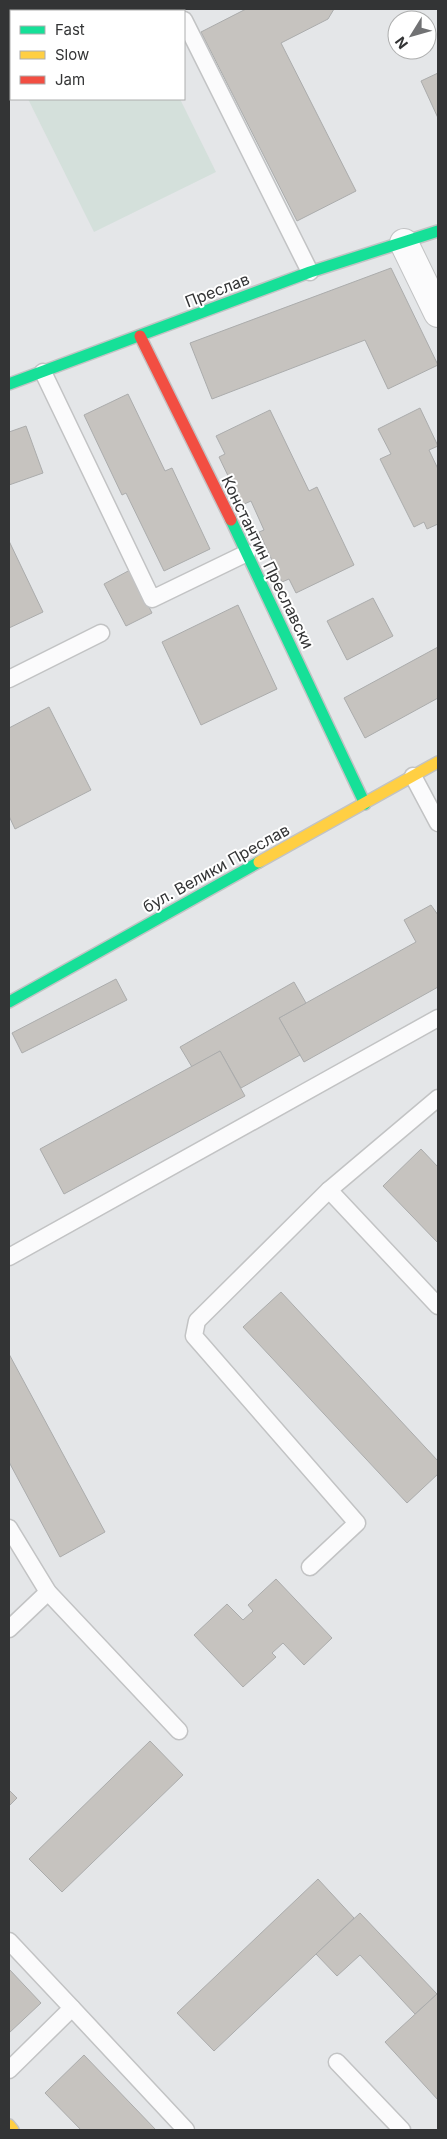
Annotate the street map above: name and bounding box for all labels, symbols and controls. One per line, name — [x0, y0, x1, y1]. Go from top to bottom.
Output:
legend — [10, 10, 185, 100]
north arrow — [387, 10, 437, 60]
text: Fast — [55, 20, 85, 39]
text: N — [391, 34, 411, 53]
text: Slow — [55, 45, 89, 64]
text: Jam — [55, 70, 85, 89]
street label: Преслав — [182, 269, 252, 311]
street label: Константин Преславски — [217, 472, 319, 652]
street label: бул. Велики Преслав — [139, 819, 293, 917]

